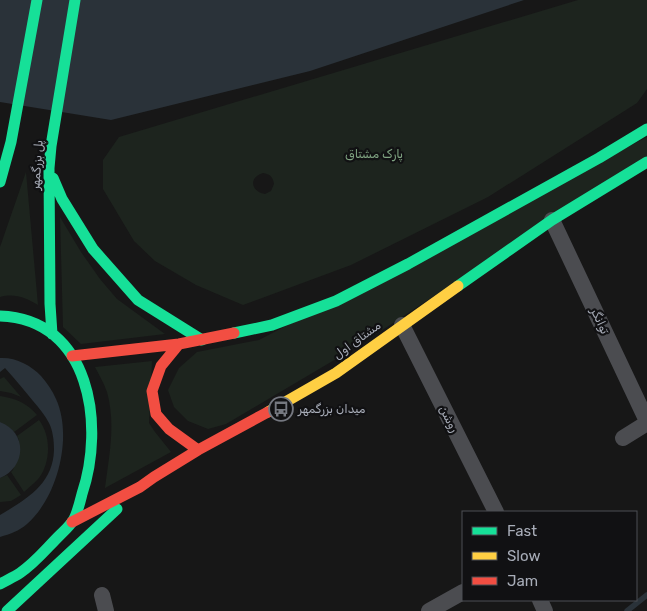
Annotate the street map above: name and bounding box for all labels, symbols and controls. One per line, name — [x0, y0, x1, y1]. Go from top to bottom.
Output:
street label: پل بزرگمهر — [28, 140, 47, 192]
park label: پارک مشتاق — [345, 147, 403, 162]
street label: توانگر — [587, 305, 612, 337]
street label: مشتاق اول — [331, 318, 384, 363]
bus stop icon: میدان بزرگمهر — [268, 396, 294, 422]
place label: میدان بزرگمهر — [297, 402, 366, 417]
street label: روشن — [436, 403, 462, 435]
legend — [462, 511, 637, 601]
text: Fast — [507, 522, 537, 540]
text: Slow — [507, 547, 540, 565]
text: Jam — [507, 572, 538, 590]

